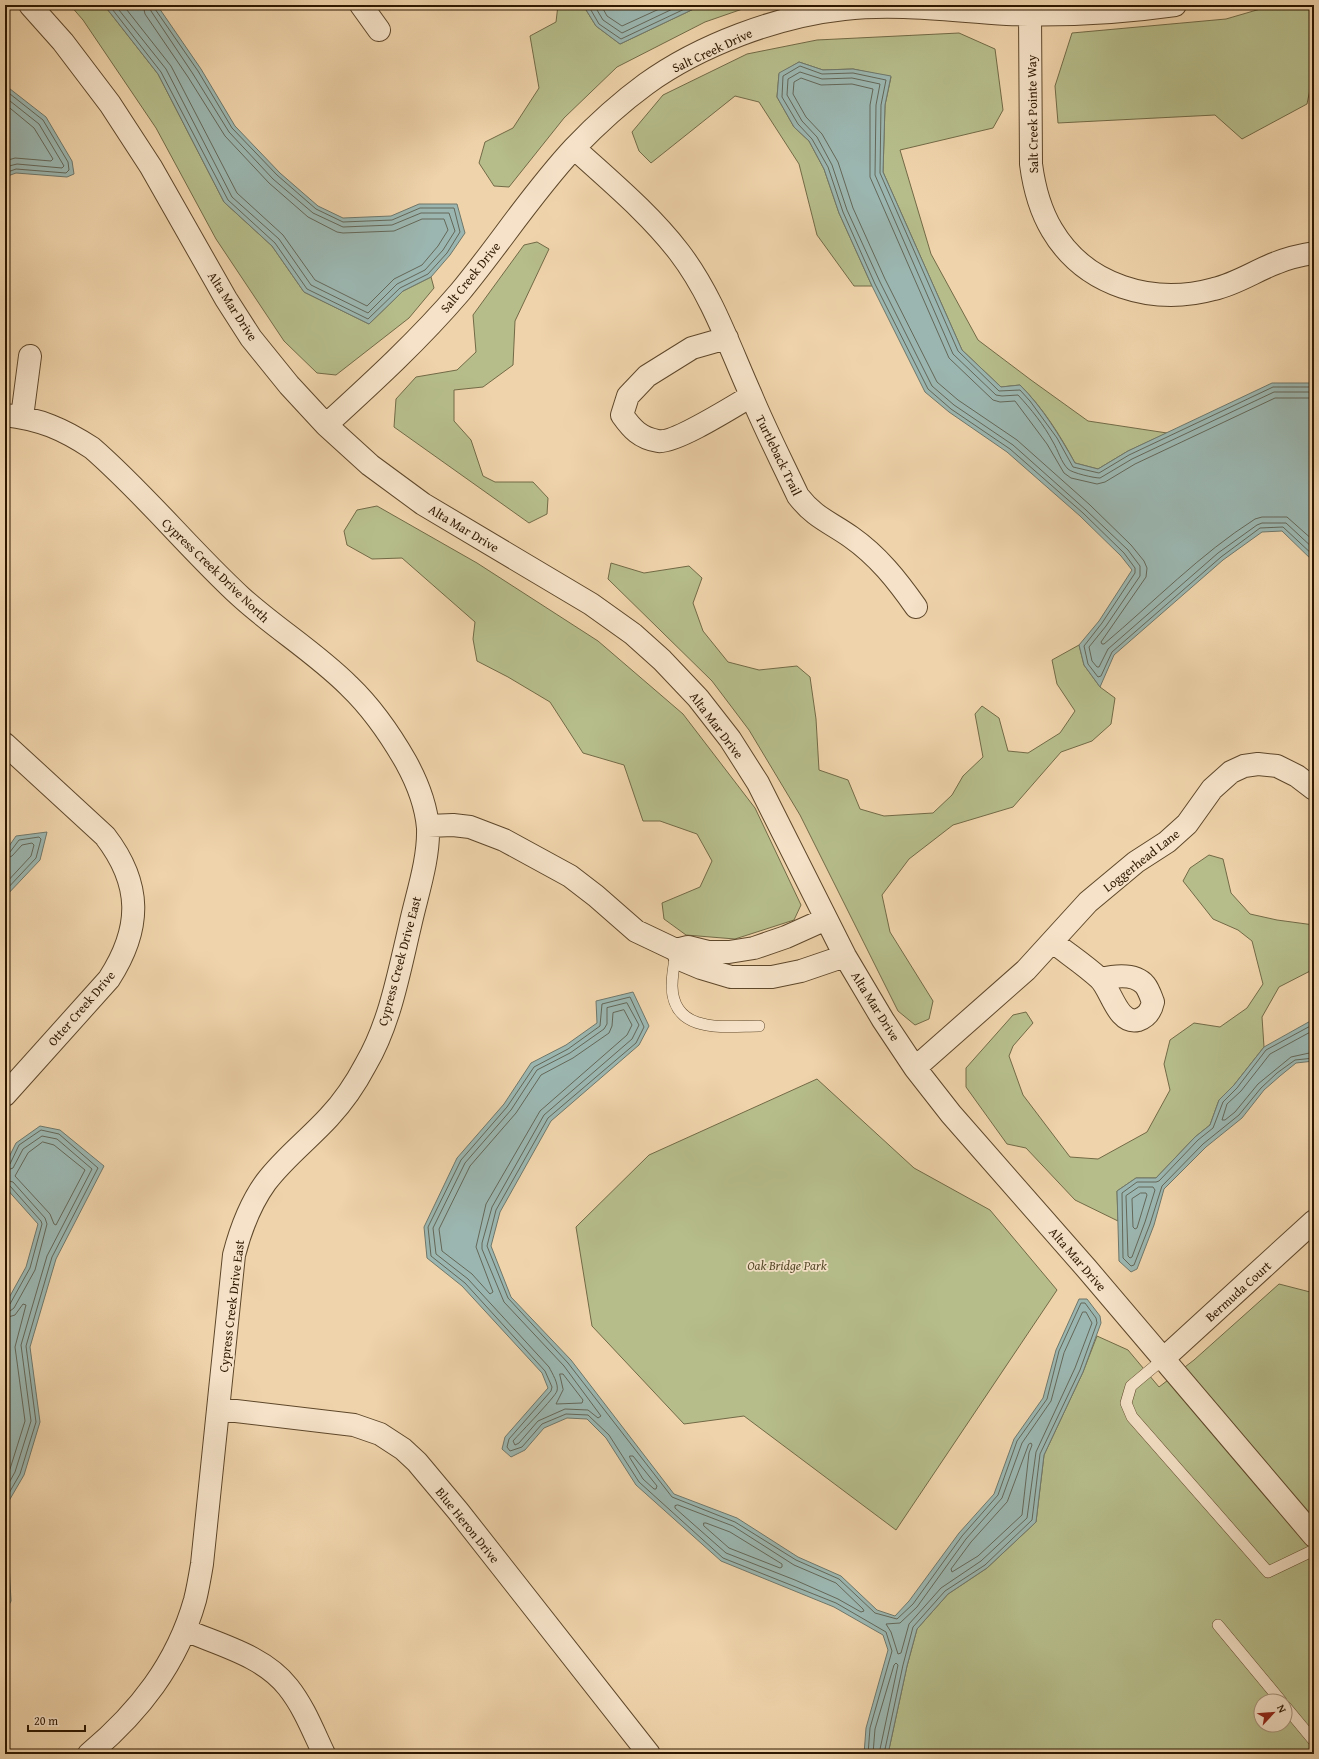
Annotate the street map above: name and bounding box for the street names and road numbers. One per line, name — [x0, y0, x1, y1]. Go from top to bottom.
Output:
street label: Salt Creek Drive — [669, 24, 755, 77]
street label: Salt Creek Pointe Way — [1022, 54, 1043, 174]
street label: Salt Creek Drive — [436, 238, 505, 317]
street label: Alta Mar Drive — [203, 268, 262, 345]
street label: Turtleback Trail — [751, 412, 807, 499]
street label: Alta Mar Drive — [425, 500, 503, 557]
street label: Cypress Creek Drive North — [158, 514, 274, 627]
street label: Alta Mar Drive — [685, 688, 748, 763]
street label: Loggerhead Lane — [1099, 824, 1184, 896]
street label: Cypress Creek Drive East — [373, 894, 426, 1028]
street label: Otter Creek Drive — [43, 966, 120, 1050]
street label: Alta Mar Drive — [847, 968, 905, 1045]
street label: Alta Mar Drive — [1044, 1223, 1111, 1295]
street label: Cypress Creek Drive East — [214, 1238, 249, 1373]
street label: Bermuda Court — [1201, 1256, 1276, 1326]
street label: Blue Heron Drive — [431, 1483, 504, 1567]

